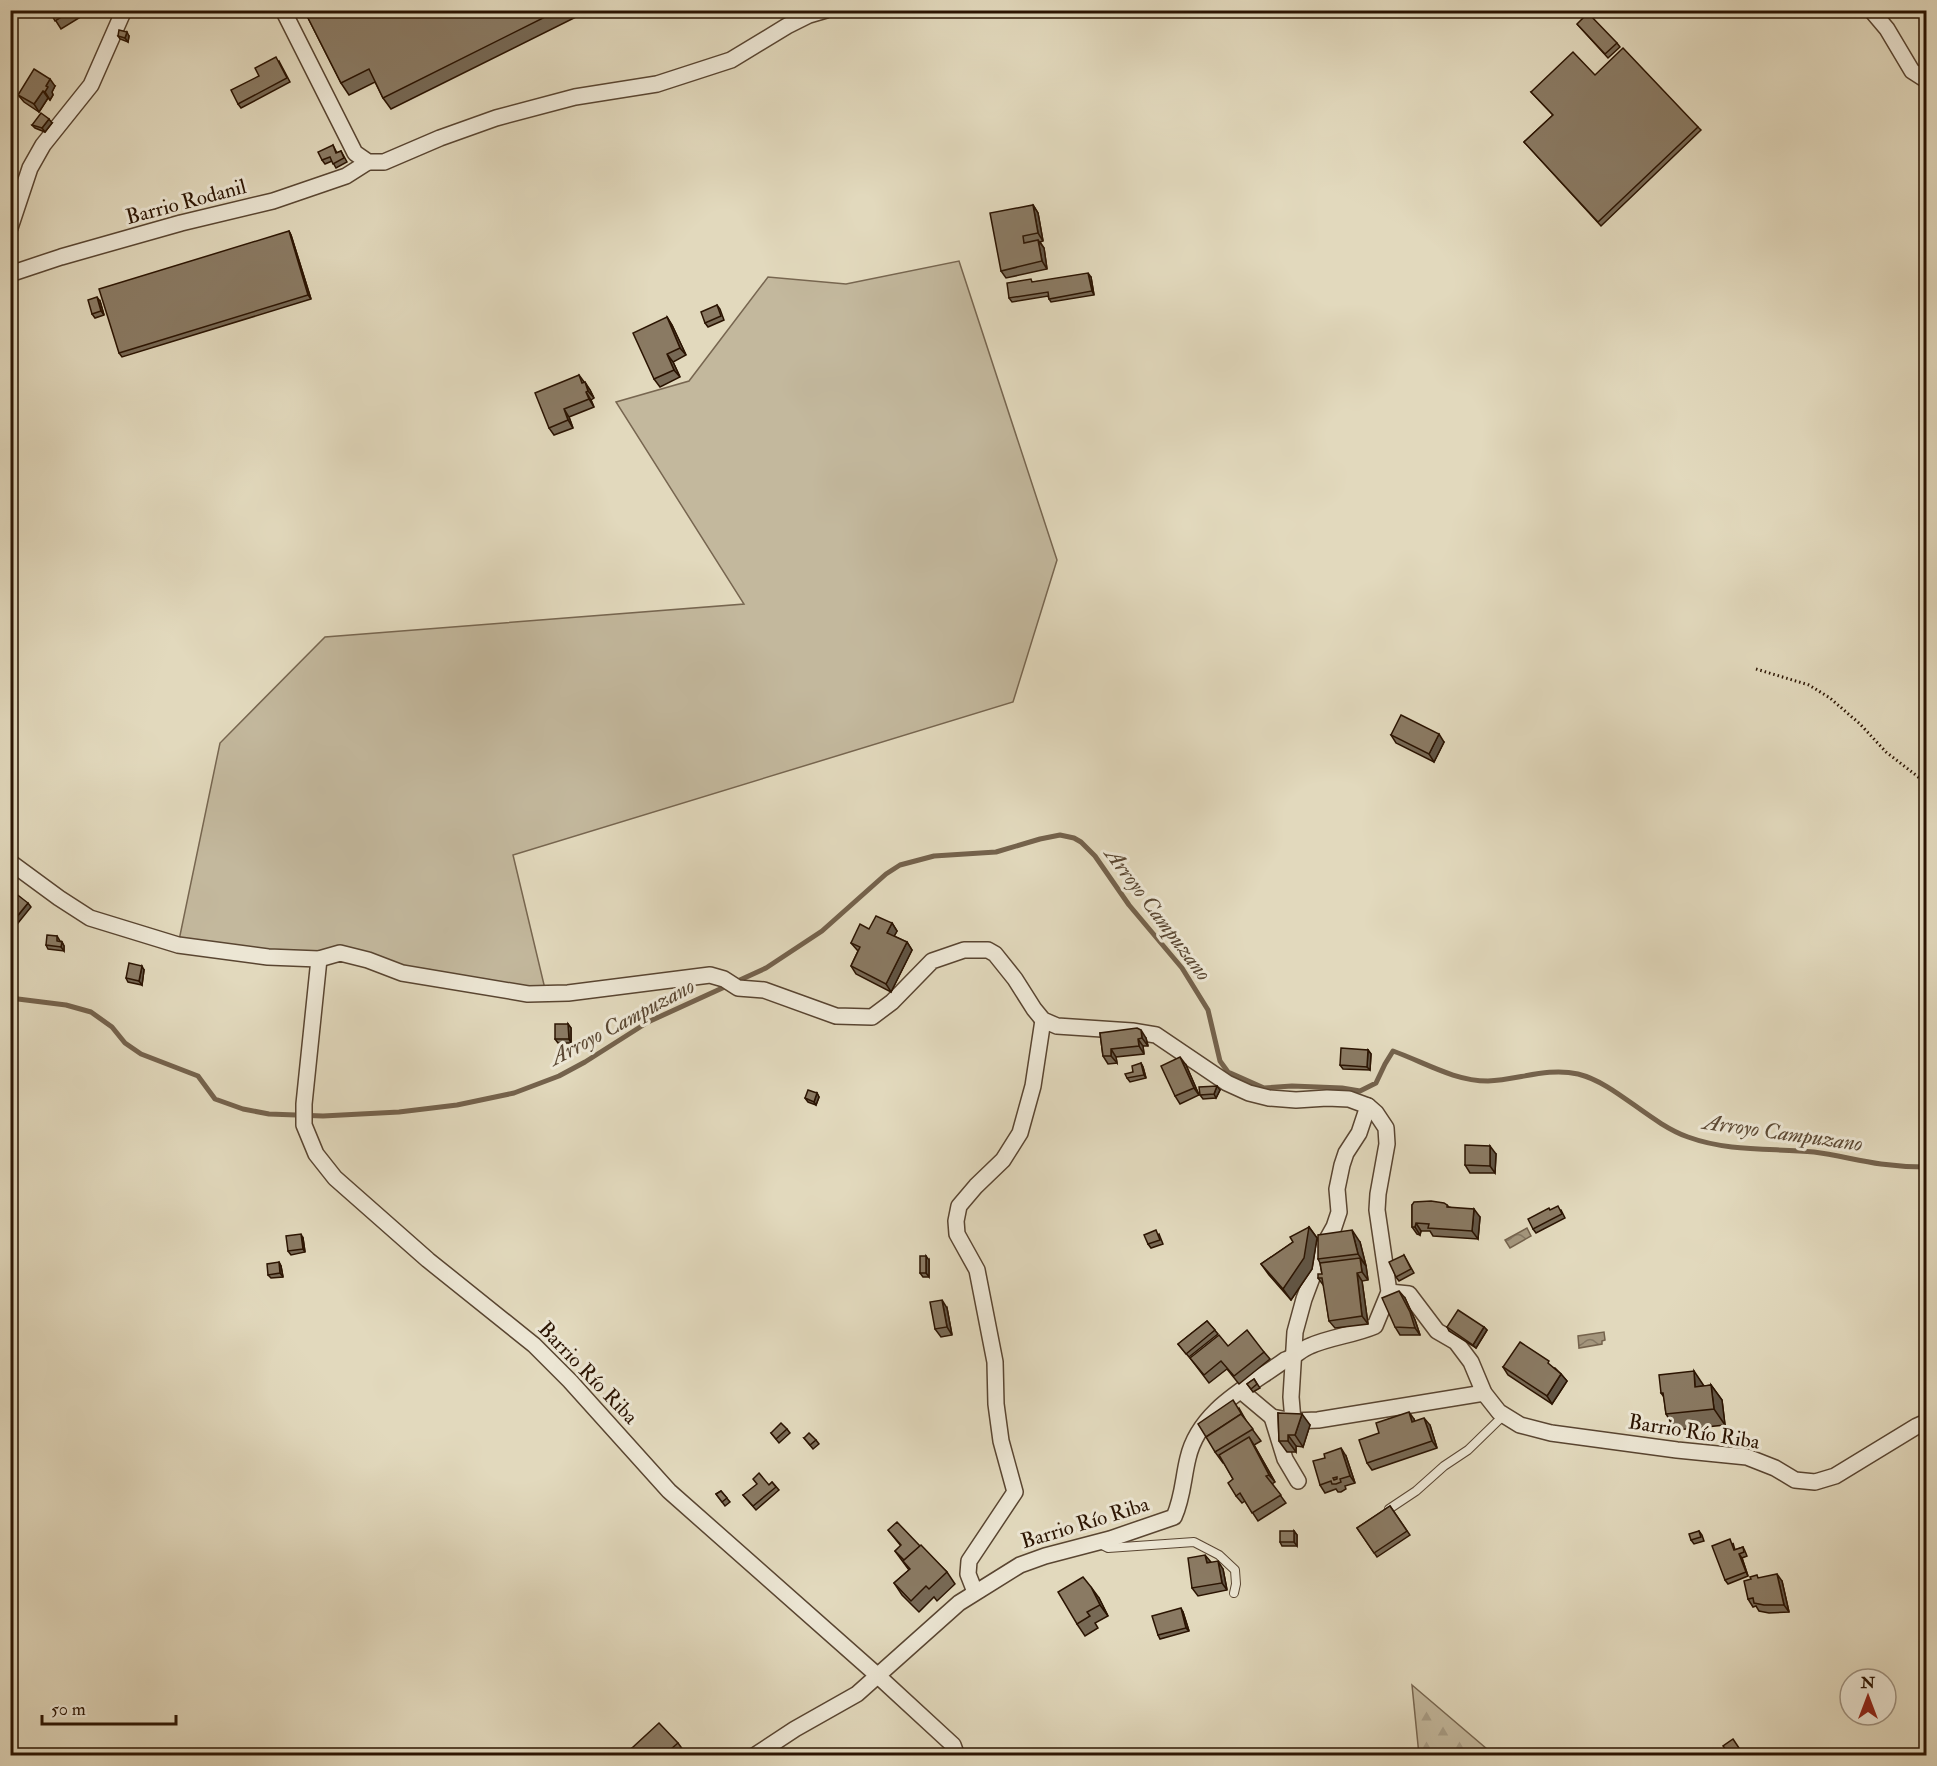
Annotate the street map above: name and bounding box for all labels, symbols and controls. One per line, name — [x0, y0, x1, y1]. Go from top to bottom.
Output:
street label: Barrio Rodanil — [123, 173, 250, 231]
water label: Arroyo Campuzano — [1097, 840, 1218, 987]
water label: Arroyo Campuzano — [543, 972, 700, 1073]
water label: Arroyo Campuzano — [1700, 1108, 1865, 1158]
street label: Barrio Río Riba — [532, 1316, 644, 1430]
street label: Barrio Río Riba — [1626, 1408, 1762, 1456]
street label: Barrio Río Riba — [1018, 1491, 1153, 1555]
north arrow — [1838, 1667, 1898, 1727]
text: N — [1860, 1673, 1876, 1693]
scale bar — [42, 1688, 176, 1726]
text: 50 m — [51, 1698, 86, 1721]

